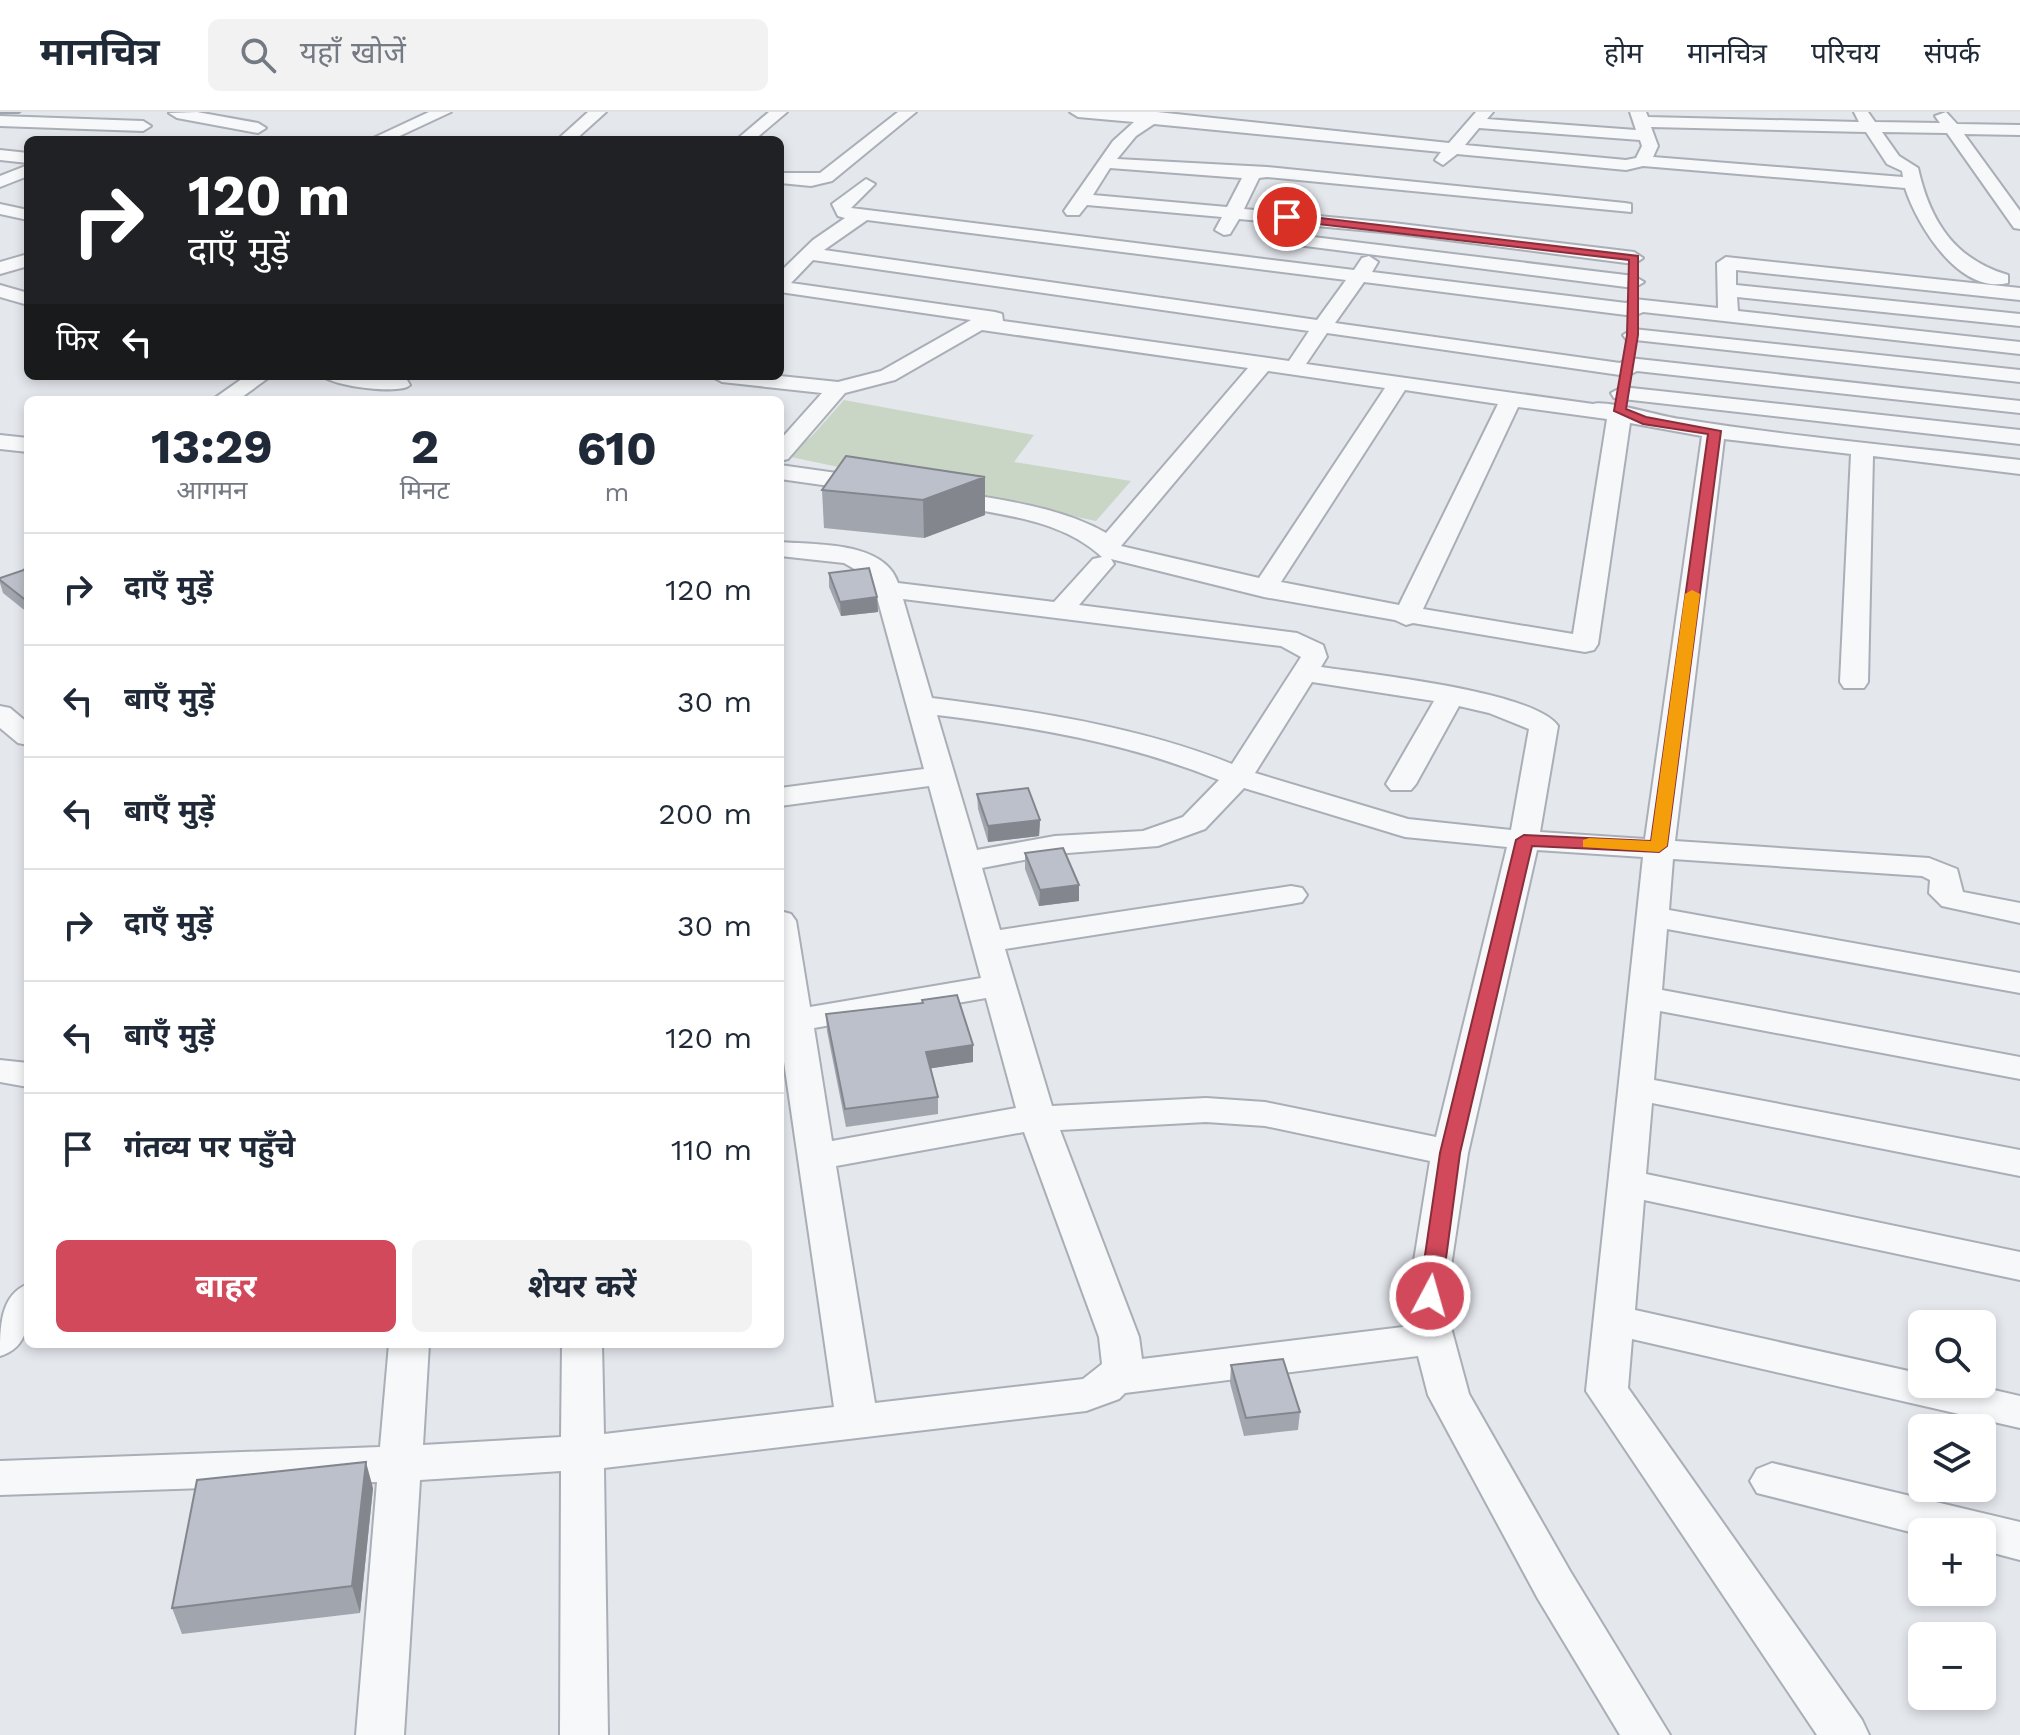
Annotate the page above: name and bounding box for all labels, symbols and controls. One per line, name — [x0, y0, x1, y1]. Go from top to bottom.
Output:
search box — [208, 19, 768, 91]
text: मानचित्र — [40, 30, 160, 74]
icon: search — [236, 33, 280, 77]
text: यहाँ खोजें — [300, 35, 406, 70]
text: होम — [1604, 37, 1643, 70]
text: मानचित्र — [1687, 37, 1767, 70]
text: परिचय — [1811, 37, 1880, 70]
text: संपर्क — [1924, 37, 1980, 70]
text: 120 m — [188, 163, 350, 229]
icon: right — [56, 168, 160, 272]
pin — [1253, 183, 1321, 251]
icon: arrive — [1265, 195, 1309, 239]
text: दाएँ मुड़ें — [188, 230, 289, 272]
icon: left — [115, 320, 159, 364]
text: फिर — [56, 322, 99, 357]
text: 13:29 — [151, 418, 273, 475]
text: 2 — [410, 418, 439, 475]
text: 610 — [577, 420, 657, 477]
text: आगमन — [176, 475, 248, 505]
text: मिनट — [400, 475, 450, 505]
text: m — [604, 477, 629, 507]
icon: right — [56, 567, 100, 611]
text: दाएँ मुड़ें — [124, 569, 213, 604]
text: 120 m — [665, 572, 752, 607]
icon: left — [56, 679, 100, 723]
text: बाएँ मुड़ें — [124, 681, 215, 716]
text: 30 m — [677, 684, 752, 719]
icon: left — [56, 791, 100, 835]
text: बाएँ मुड़ें — [124, 793, 215, 828]
text: 200 m — [658, 796, 752, 831]
icon: right — [56, 903, 100, 947]
text: दाएँ मुड़ें — [124, 905, 213, 940]
text: 30 m — [677, 908, 752, 943]
icon: left — [56, 1015, 100, 1059]
text: बाएँ मुड़ें — [124, 1017, 215, 1052]
text: 120 m — [665, 1020, 752, 1055]
icon: arrive — [56, 1127, 100, 1171]
text: गंतव्य पर पहुँचे — [124, 1129, 295, 1164]
text: 110 m — [671, 1132, 752, 1167]
button: बाहर — [56, 1240, 396, 1332]
button: शेयर करें — [412, 1240, 752, 1332]
position arrow — [1388, 1254, 1472, 1338]
map controls — [1908, 1310, 1996, 1710]
button: search — [1908, 1310, 1996, 1398]
button: layers — [1908, 1414, 1996, 1502]
button: + — [1908, 1518, 1996, 1606]
button: − — [1908, 1622, 1996, 1710]

